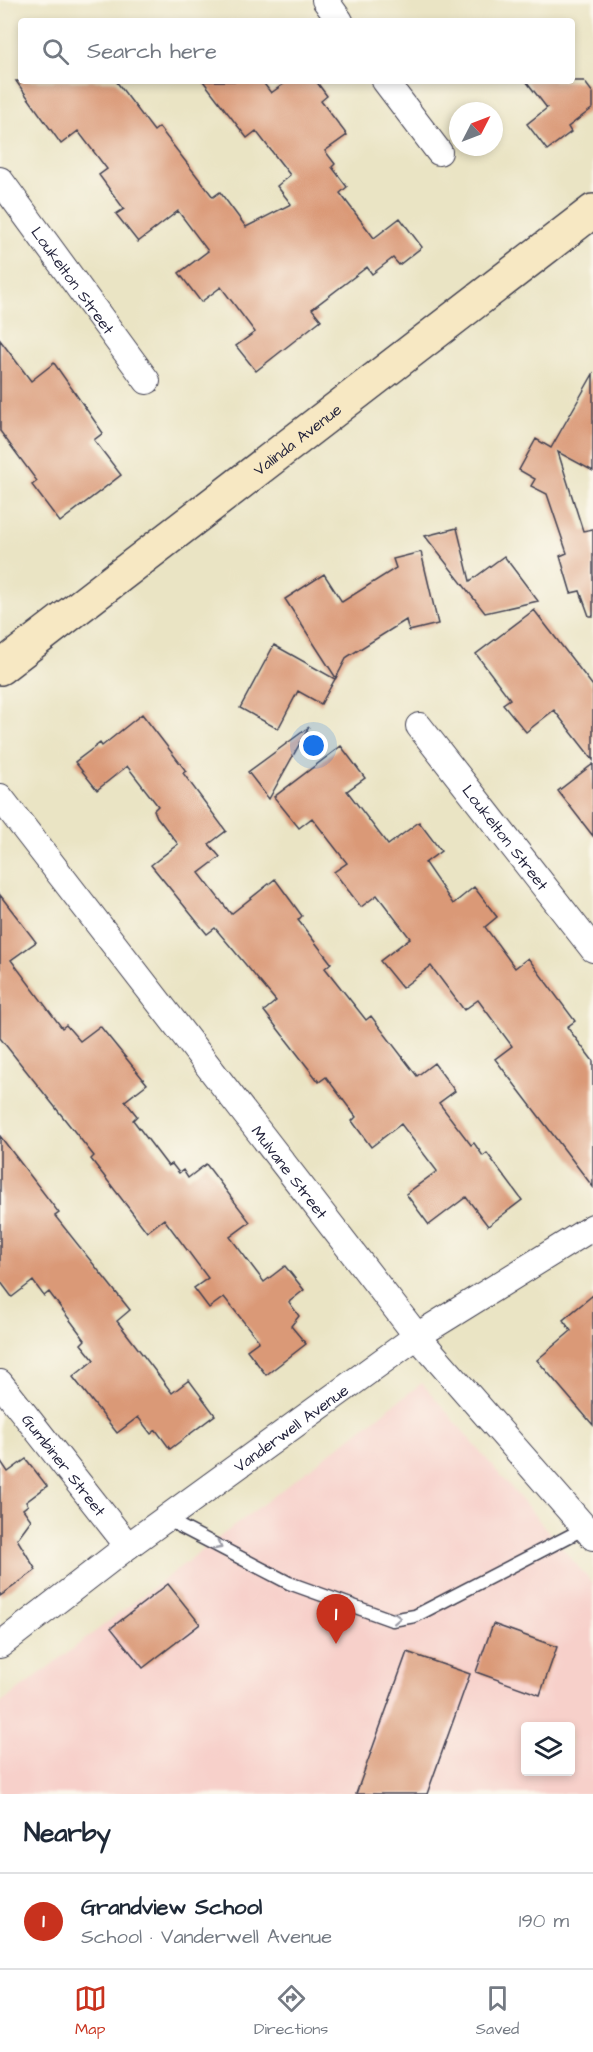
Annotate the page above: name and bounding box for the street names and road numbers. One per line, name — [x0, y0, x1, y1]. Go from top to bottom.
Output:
street label: Loukelton Street — [26, 222, 119, 339]
street label: Valinda Avenue — [249, 399, 347, 481]
street label: Loukelton Street — [457, 780, 553, 896]
street label: Mulvane Street — [246, 1121, 333, 1224]
street label: Vanderwell Avenue — [230, 1379, 353, 1478]
street label: Gumbiner Street — [16, 1410, 111, 1522]

